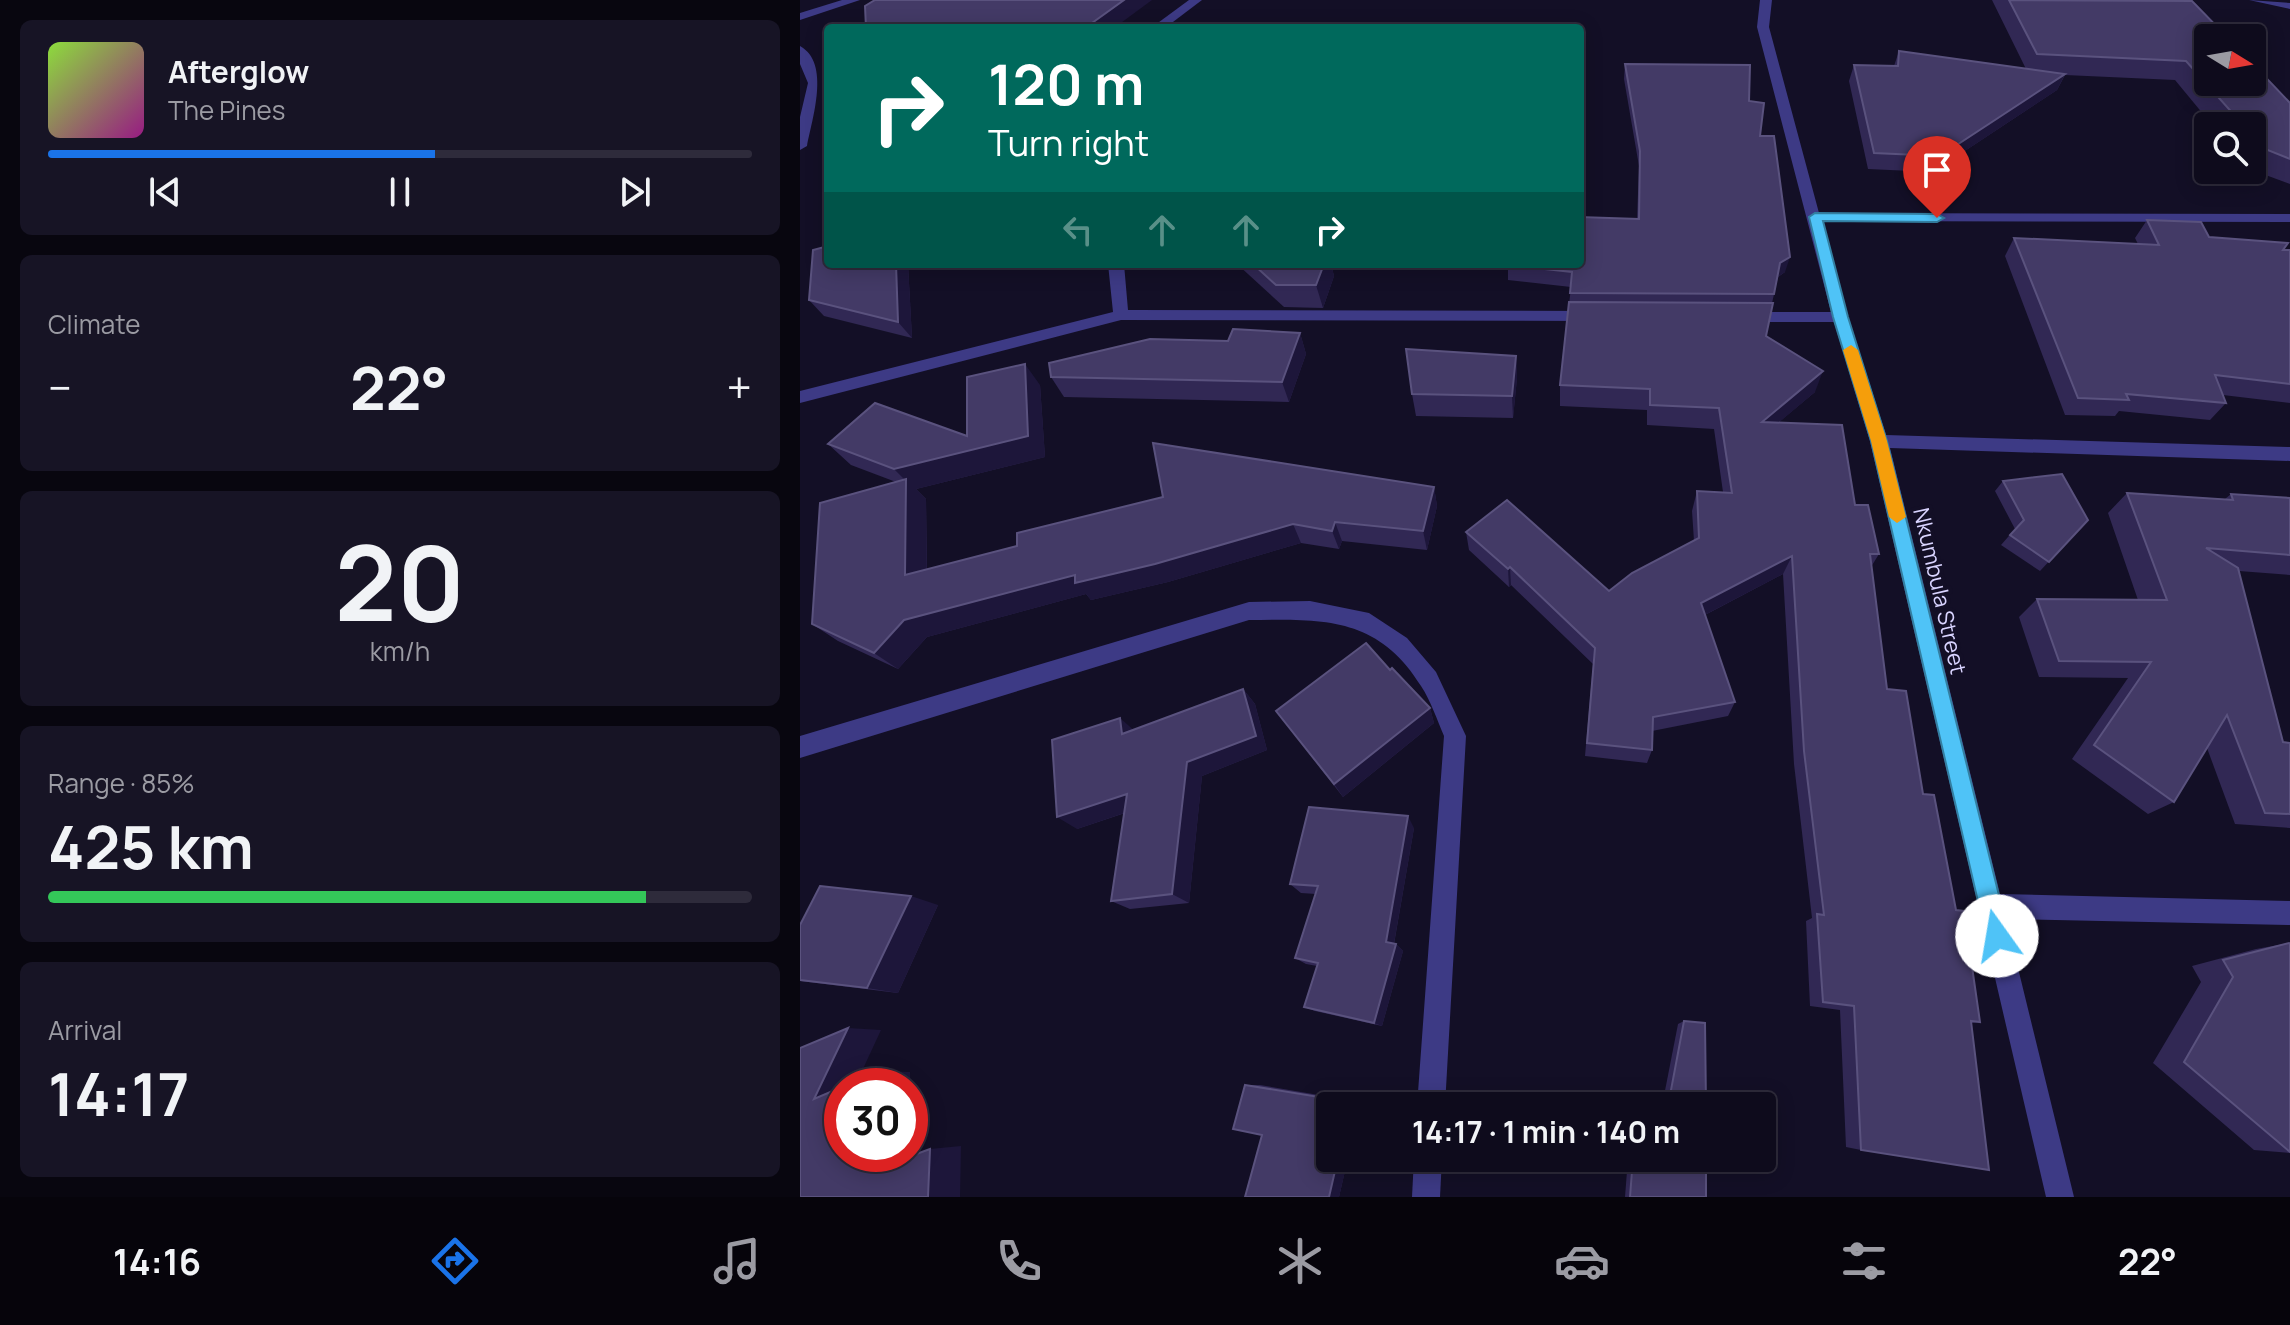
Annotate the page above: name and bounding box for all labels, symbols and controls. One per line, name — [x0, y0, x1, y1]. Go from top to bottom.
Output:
north arrow — [2194, 24, 2266, 96]
map controls — [2194, 24, 2266, 184]
text: 120 m — [988, 45, 1144, 122]
text: Afterglow — [168, 51, 309, 92]
icon: right — [856, 56, 960, 160]
text: The Pines — [168, 92, 285, 128]
button: search — [2194, 112, 2266, 184]
text: Turn right — [988, 118, 1149, 167]
pin — [1903, 136, 1971, 218]
icon: arrive — [1915, 148, 1959, 192]
icon: previous — [143, 170, 187, 214]
icon: pause — [378, 170, 422, 214]
icon: next — [613, 170, 657, 214]
icon: left — [1056, 208, 1100, 252]
icon: ahead — [1140, 208, 1184, 252]
icon: ahead — [1224, 208, 1268, 252]
icon: right — [1308, 208, 1352, 252]
text: Climate — [48, 306, 140, 342]
text: 22° — [350, 346, 448, 428]
text: − — [48, 357, 72, 417]
text: + — [727, 357, 752, 417]
street label: Nkumbula Street — [1906, 505, 1974, 677]
text: 20 — [335, 510, 465, 652]
text: km/h — [370, 633, 430, 669]
text: Range · 85% — [48, 765, 195, 801]
text: 425 km — [48, 805, 254, 887]
position arrow — [1955, 894, 2039, 978]
text: Arrival — [48, 1012, 122, 1048]
text: 14:17 — [48, 1052, 190, 1134]
speed limit sign: 30 — [824, 1068, 928, 1172]
text: 14:17 · 1 min · 140 m — [1412, 1111, 1680, 1152]
icon: directions — [427, 1233, 483, 1289]
icon: music — [709, 1233, 765, 1289]
icon: phone — [991, 1233, 1047, 1289]
icon: climate — [1272, 1233, 1328, 1289]
icon: car — [1554, 1233, 1610, 1289]
icon: filters — [1836, 1233, 1892, 1289]
text: 14:16 — [113, 1237, 201, 1286]
text: 22° — [2118, 1237, 2177, 1286]

